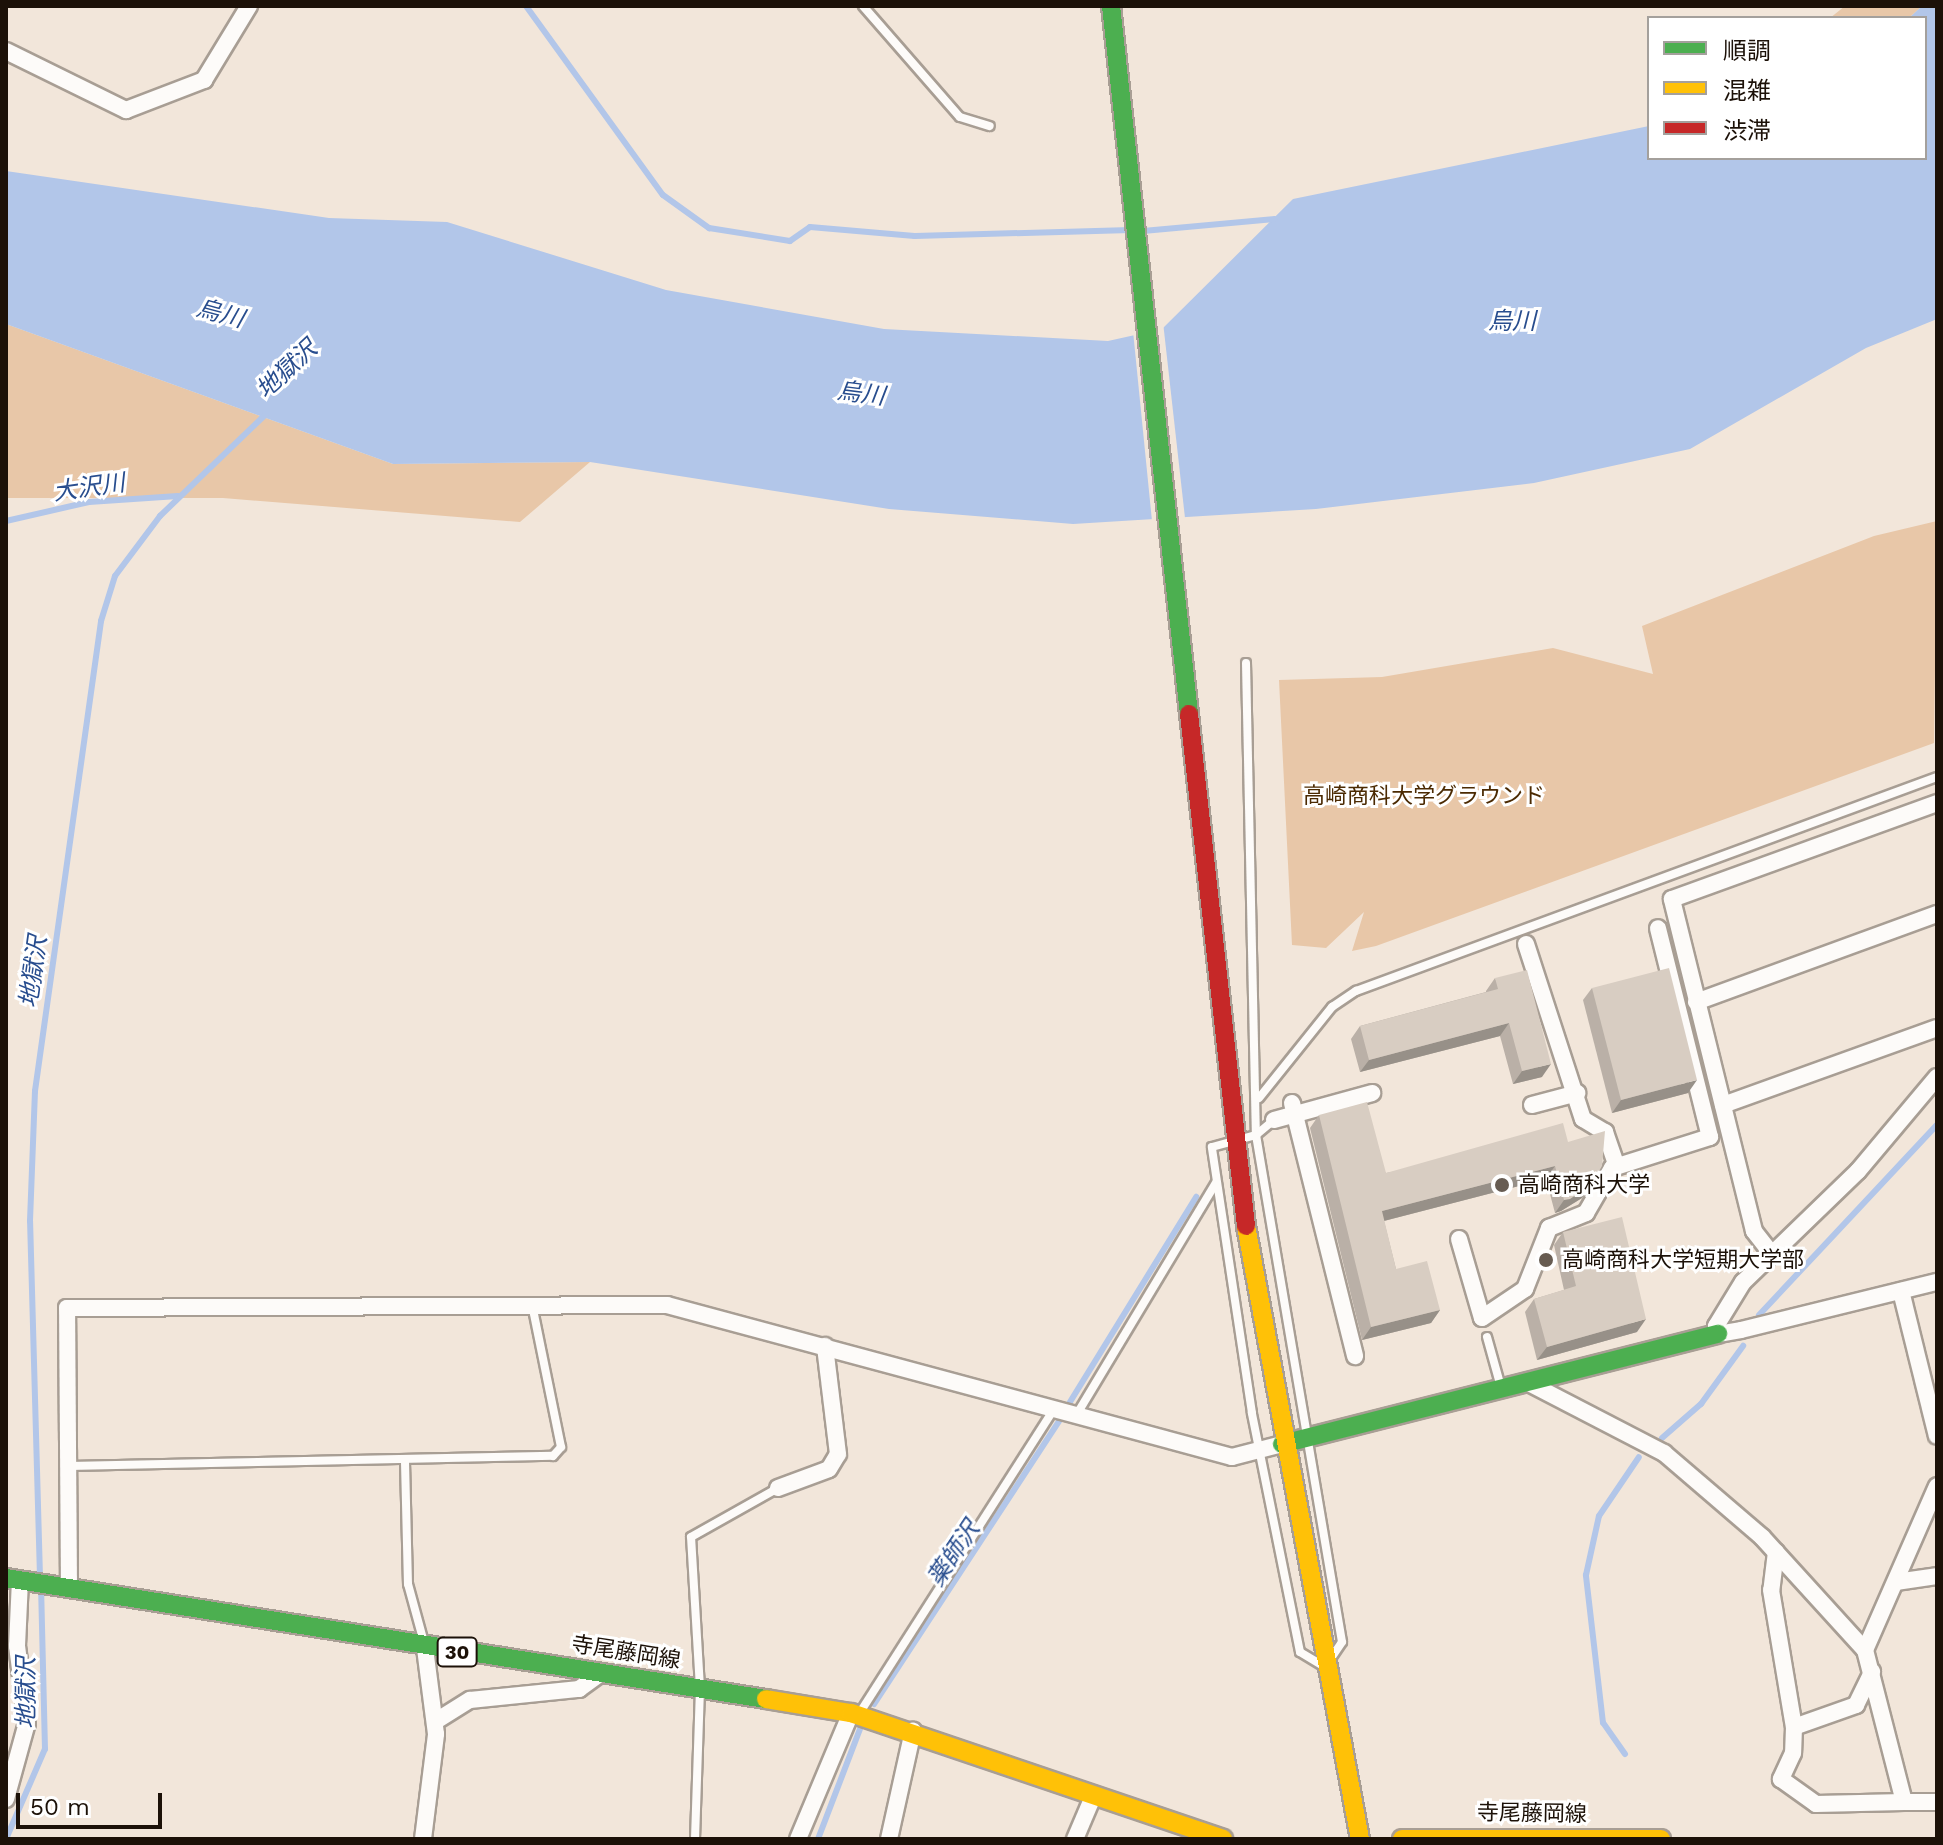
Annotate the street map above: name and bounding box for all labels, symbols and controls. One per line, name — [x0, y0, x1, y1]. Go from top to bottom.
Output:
legend — [1647, 16, 1927, 160]
text: 順調 — [1723, 37, 1771, 65]
text: 混雑 — [1723, 77, 1771, 105]
text: 渋滞 — [1723, 117, 1771, 145]
water label: 烏川 — [193, 294, 247, 334]
water label: 烏川 — [1488, 308, 1536, 336]
water label: 地獄沢 — [251, 335, 323, 405]
water label: 烏川 — [835, 377, 887, 411]
water label: 大沢川 — [51, 469, 127, 507]
park label: 高崎商科大学グラウンド — [1303, 783, 1545, 809]
water label: 地獄沢 — [15, 934, 53, 1010]
place label: 高崎商科大学 — [1518, 1172, 1650, 1198]
marker: 高崎商科大学 — [1493, 1176, 1511, 1194]
place label: 高崎商科大学短期大学部 — [1562, 1247, 1804, 1273]
marker: 高崎商科大学短期大学部 — [1537, 1251, 1555, 1269]
water label: 薬師沢 — [922, 1516, 986, 1592]
street label: 寺尾藤岡線 — [570, 1630, 682, 1674]
road number: 30 — [435, 1636, 479, 1668]
water label: 地獄沢 — [13, 1657, 41, 1729]
scale bar — [20, 1777, 166, 1827]
text: 50 m — [30, 1793, 90, 1821]
street label: 寺尾藤岡線 — [1477, 1799, 1587, 1827]

